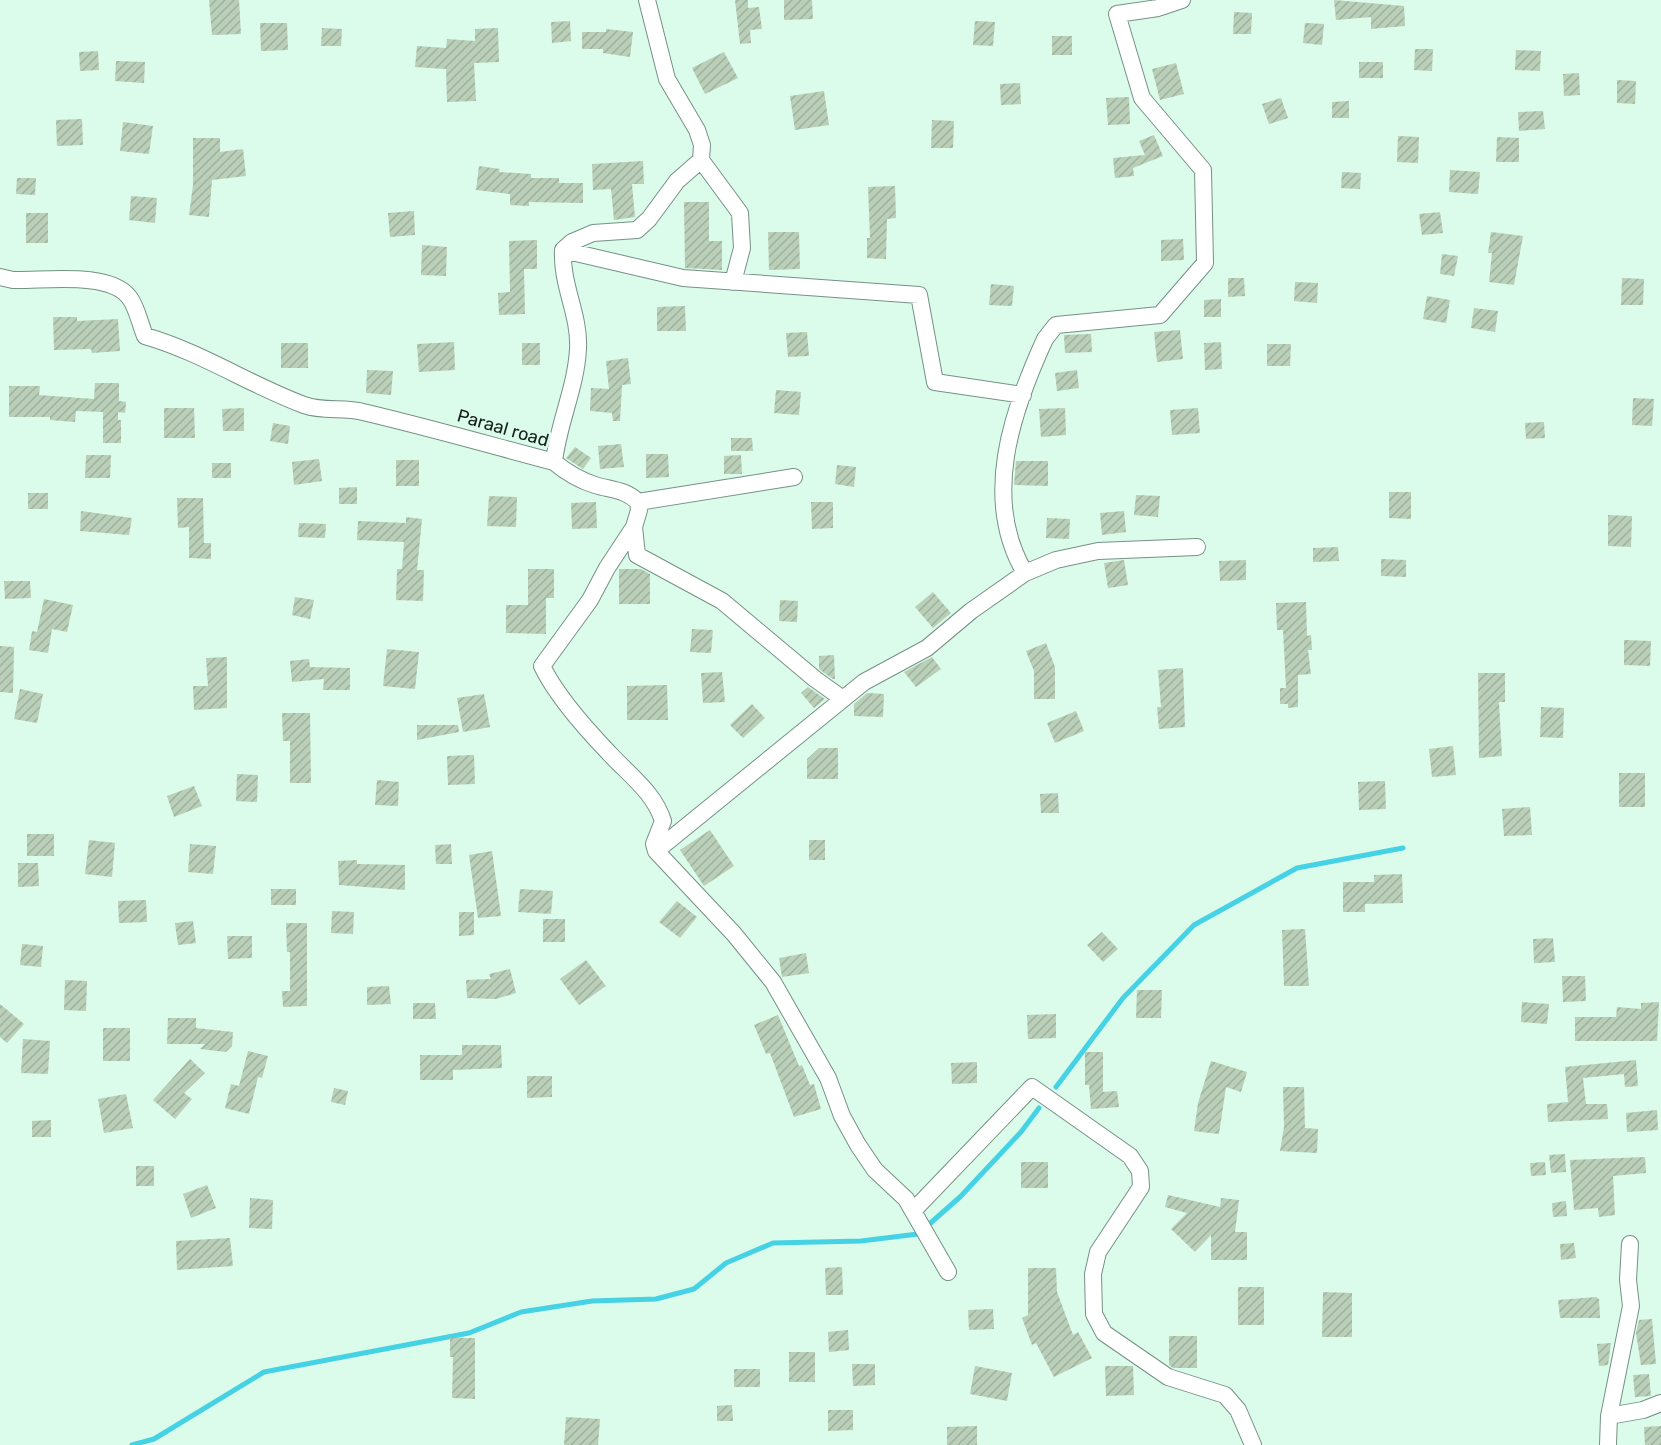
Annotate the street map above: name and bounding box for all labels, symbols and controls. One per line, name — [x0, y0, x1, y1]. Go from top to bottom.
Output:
street label: Paraal road — [455, 404, 551, 452]

